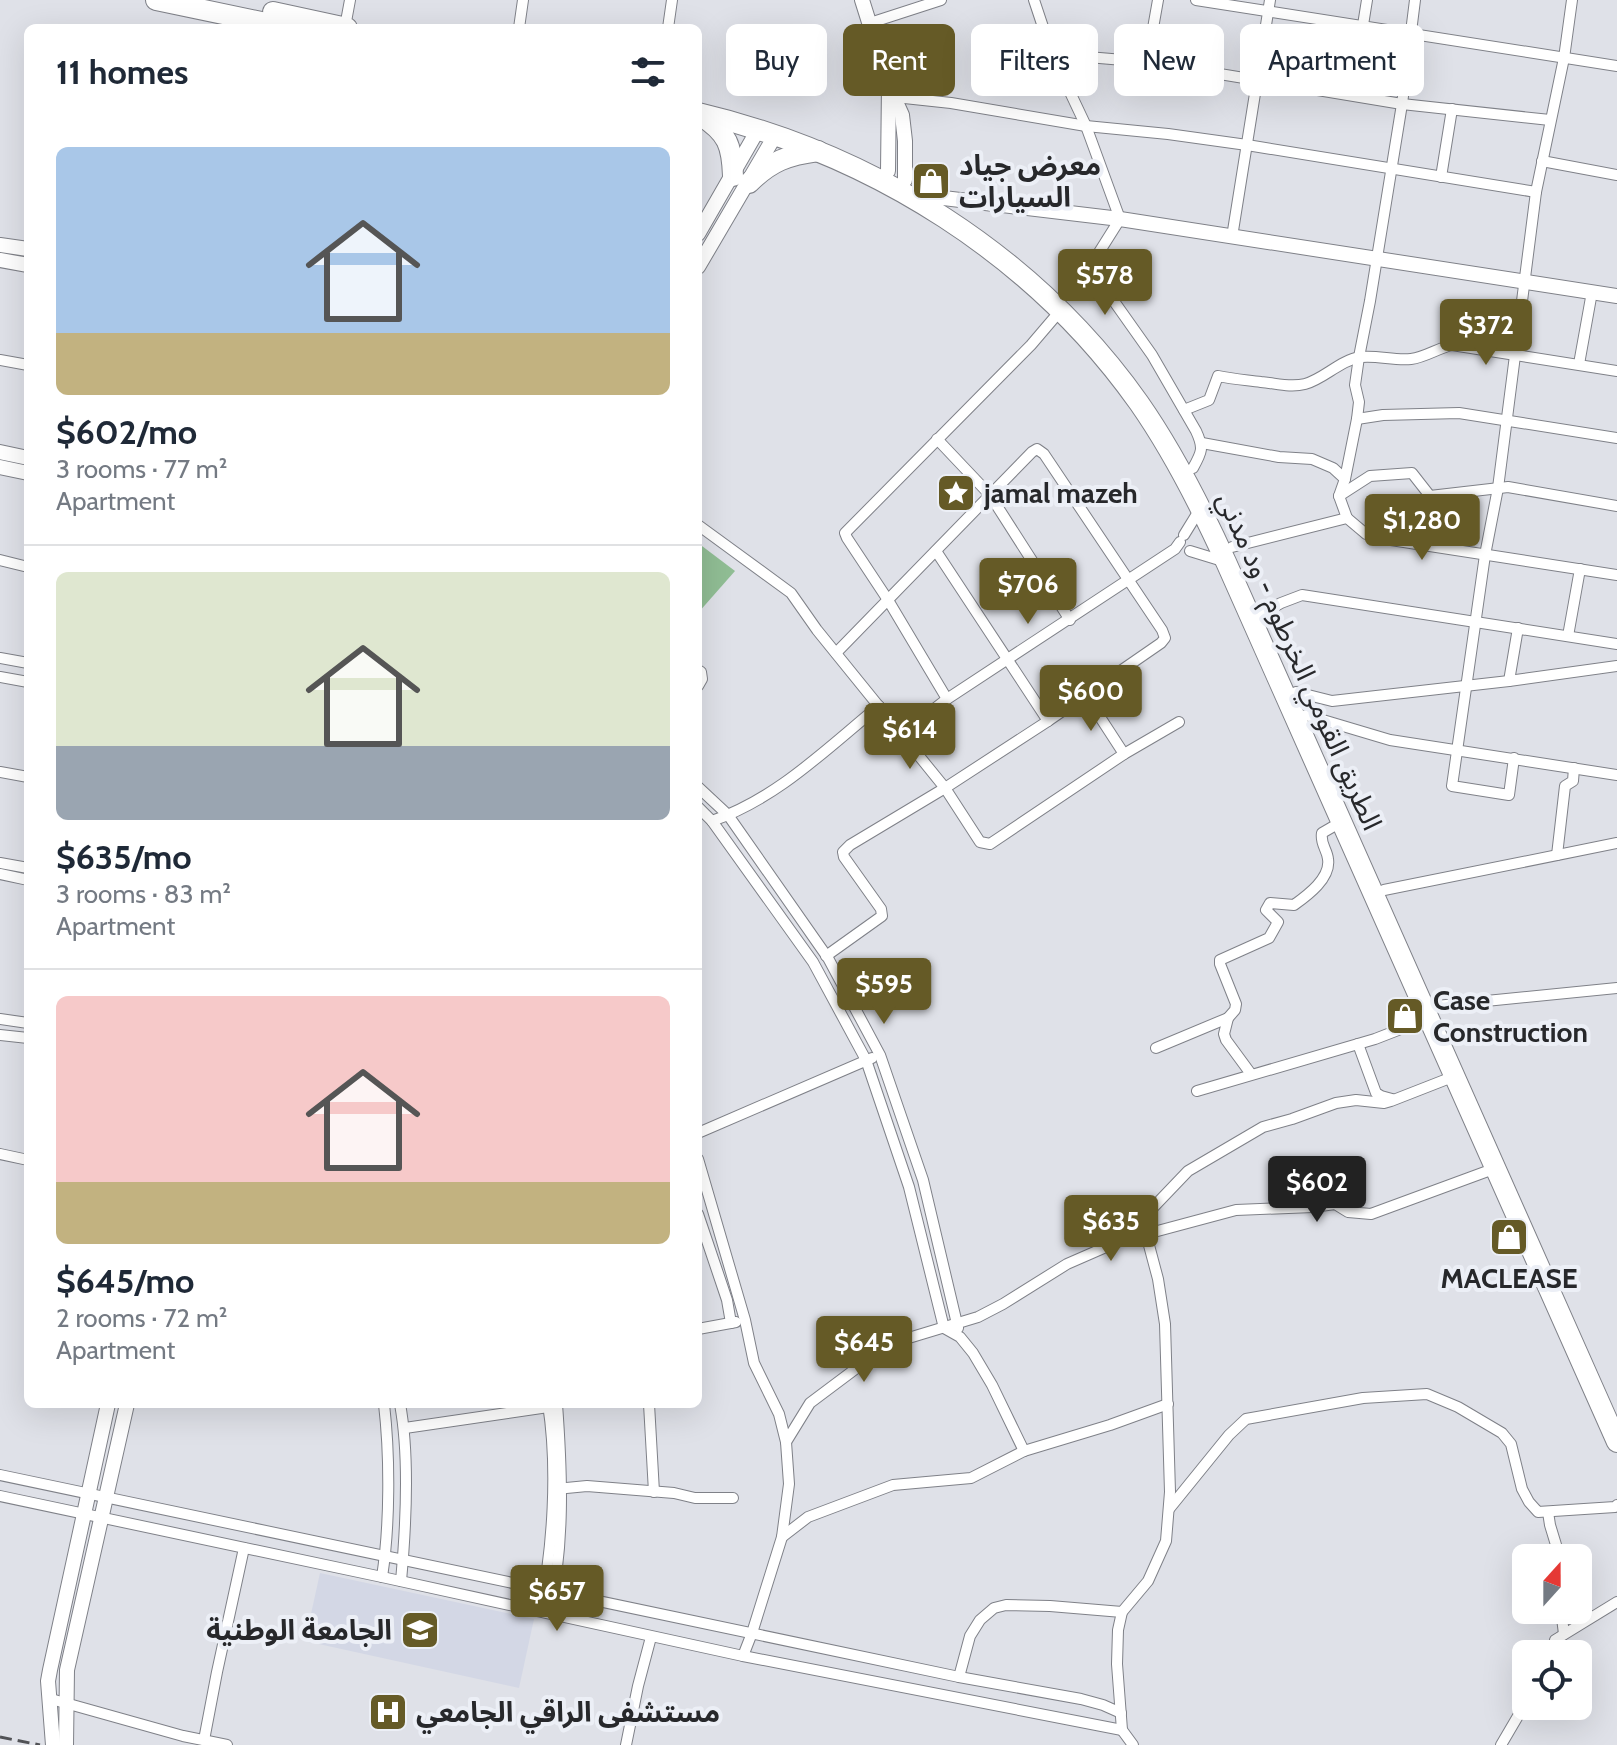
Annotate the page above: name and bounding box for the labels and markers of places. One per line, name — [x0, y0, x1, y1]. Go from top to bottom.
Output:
place label: معرض جياد السيارات — [959, 148, 1101, 214]
shop icon: معرض جياد السيارات — [910, 160, 952, 202]
pin: $578 — [1058, 249, 1152, 317]
pin: $372 — [1439, 299, 1533, 367]
place icon: jamal mazeh — [935, 472, 977, 514]
place label: jamal mazeh — [983, 476, 1138, 510]
pin: $1,280 — [1357, 494, 1487, 562]
pin: $706 — [981, 558, 1075, 626]
pin: $600 — [1044, 665, 1138, 733]
pin: $614 — [863, 703, 957, 771]
pin: $595 — [837, 958, 931, 1026]
place label: Case Construction — [1433, 983, 1588, 1049]
shop icon: Case Construction — [1384, 995, 1426, 1037]
pin: $602 — [1270, 1156, 1364, 1224]
pin: $635 — [1064, 1195, 1158, 1263]
shop icon: MACLEASE — [1488, 1216, 1530, 1258]
place label: MACLEASE — [1440, 1261, 1578, 1295]
pin: $645 — [817, 1316, 911, 1384]
pin: $657 — [510, 1565, 604, 1633]
school or university icon: الجامعة الوطنية — [399, 1609, 441, 1651]
place label: الجامعة الوطنية — [206, 1613, 392, 1647]
hospital icon: مستشفى الراقي الجامعي — [367, 1691, 409, 1733]
place label: مستشفى الراقي الجامعي — [416, 1695, 720, 1734]

